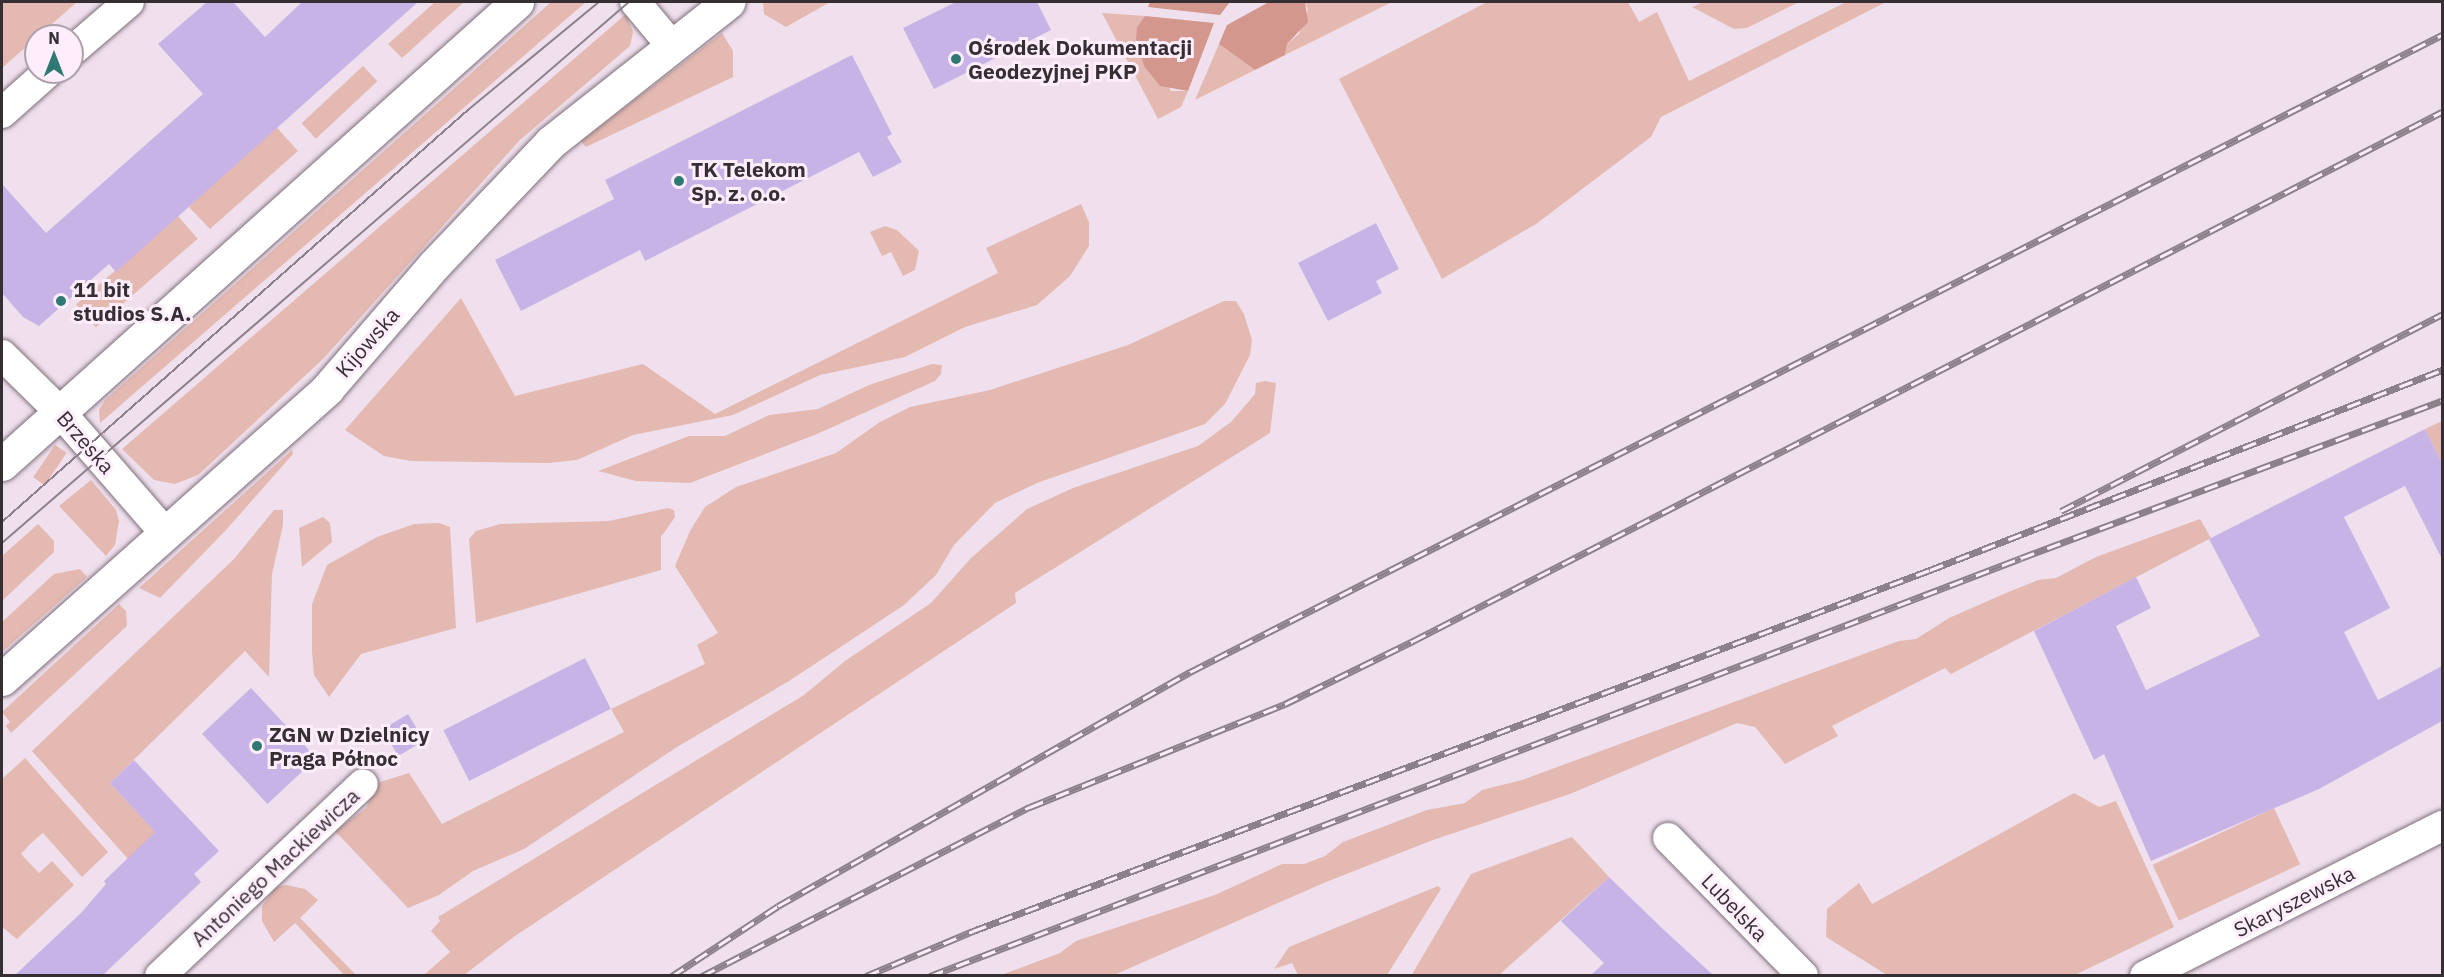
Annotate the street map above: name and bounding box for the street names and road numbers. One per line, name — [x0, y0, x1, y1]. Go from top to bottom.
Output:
street label: Kijowska — [330, 302, 404, 382]
street label: Brzeska — [52, 405, 120, 479]
street label: Antoniego Mackiewicza — [186, 783, 364, 951]
street label: Skaryszewska — [2229, 860, 2359, 942]
street label: Lubelska — [1697, 868, 1773, 946]

